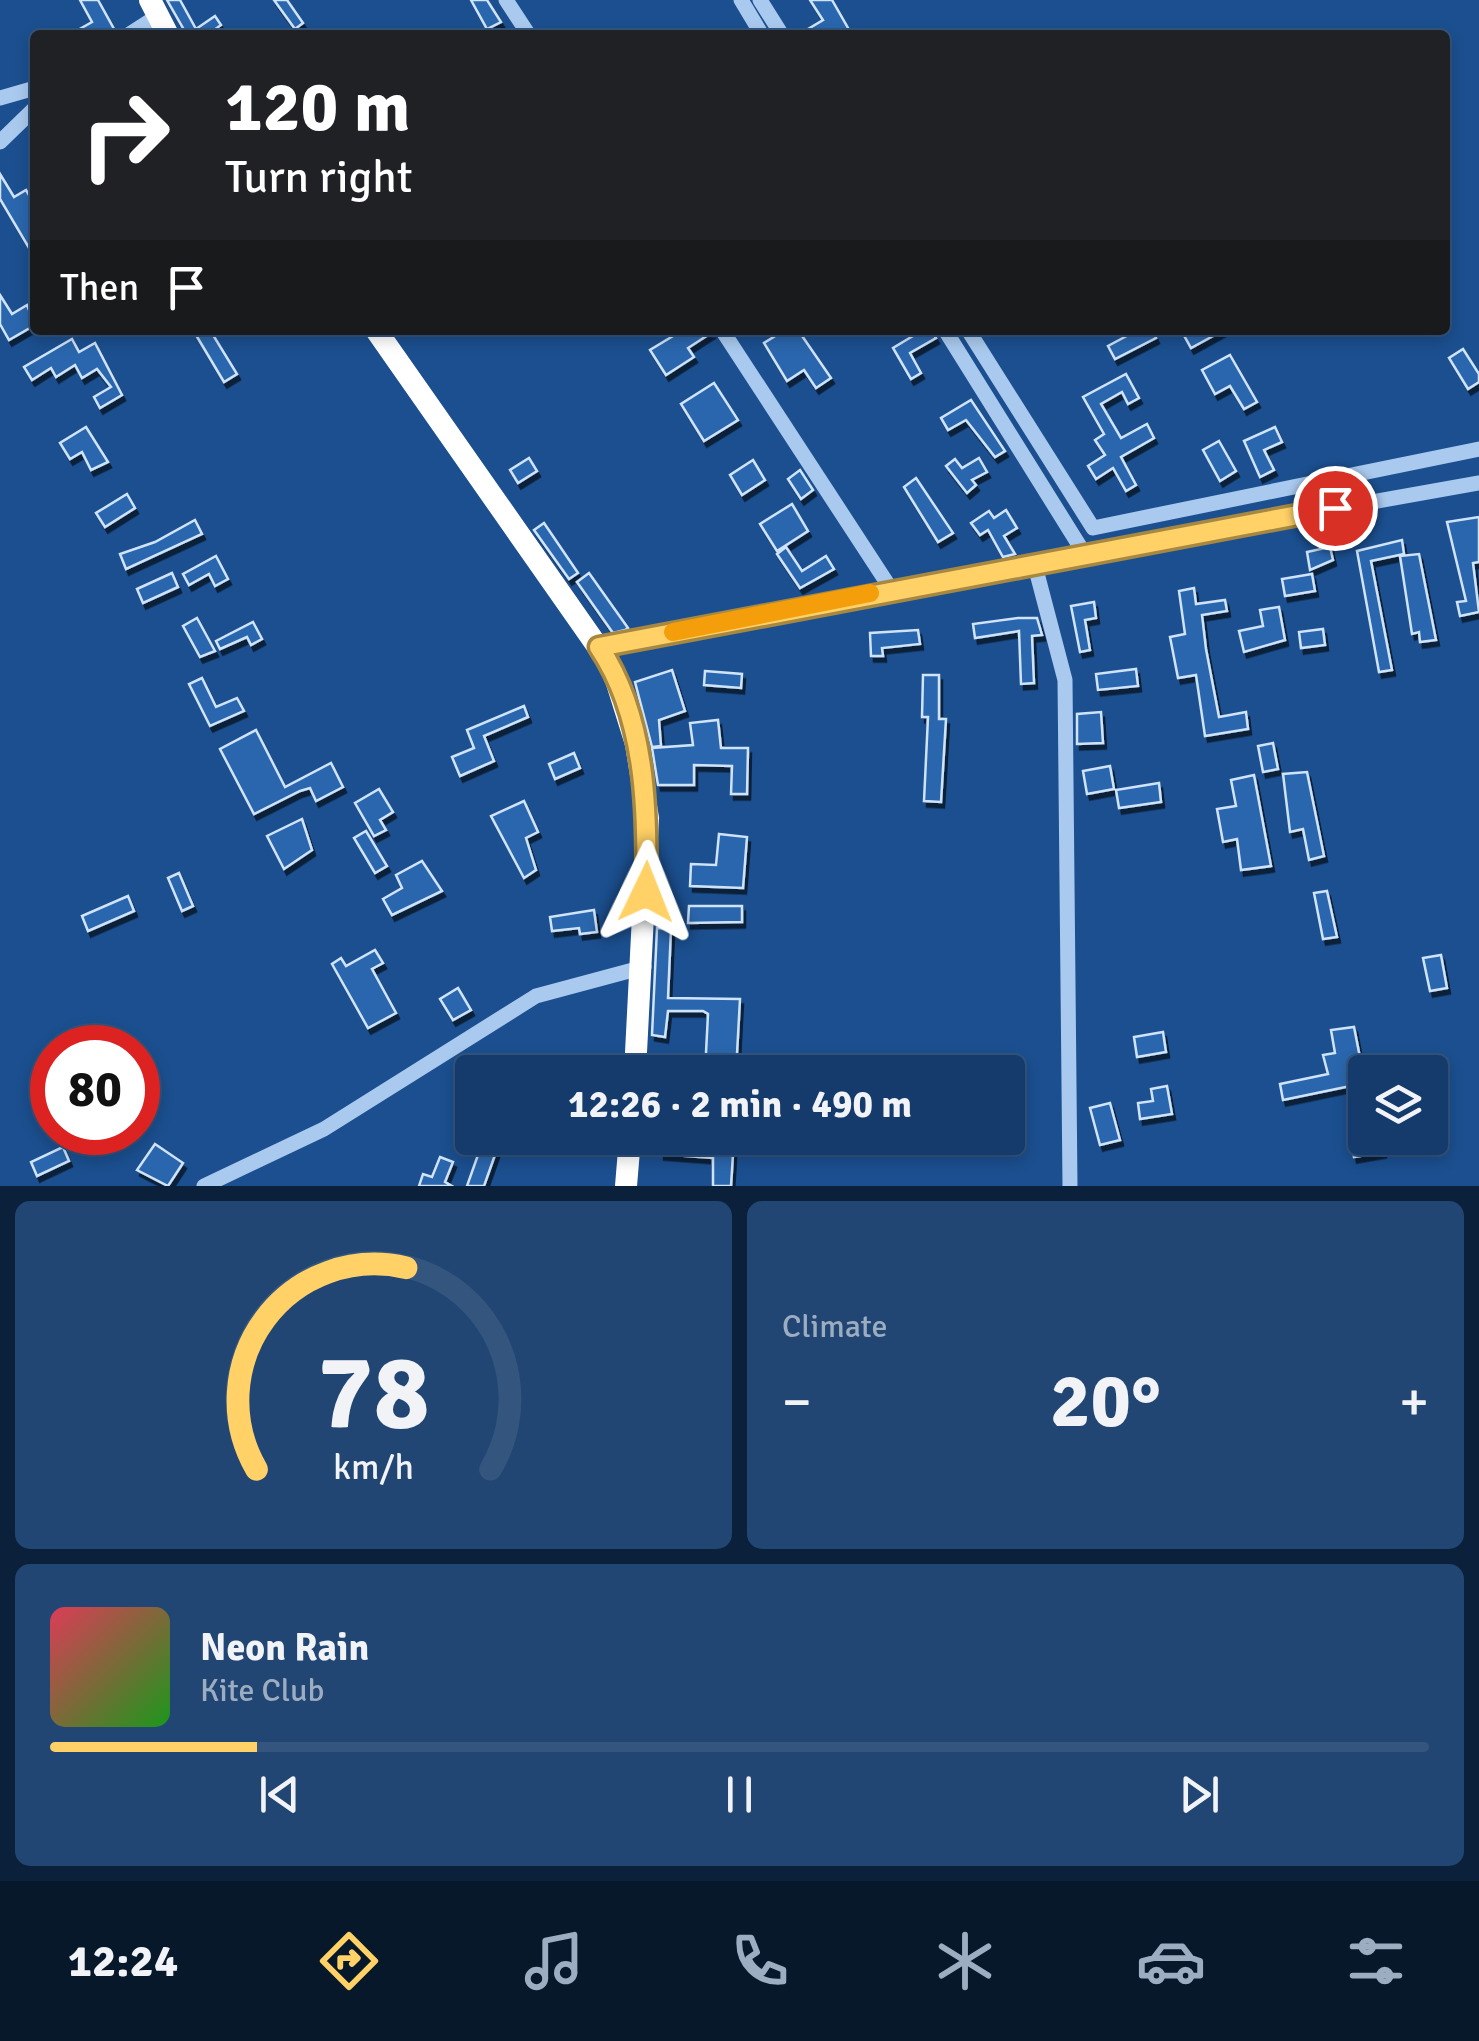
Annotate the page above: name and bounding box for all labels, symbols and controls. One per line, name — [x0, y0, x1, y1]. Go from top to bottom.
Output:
text: 120 m — [225, 64, 410, 150]
icon: right — [60, 70, 190, 200]
text: Turn right — [225, 150, 413, 205]
icon: arrive — [159, 260, 214, 315]
text: Then — [60, 264, 139, 311]
pin — [1293, 466, 1378, 551]
icon: arrive — [1308, 481, 1363, 536]
position arrow — [594, 840, 698, 944]
speed limit sign: 80 — [30, 1025, 160, 1155]
map controls — [1348, 1055, 1448, 1155]
button: layers — [1348, 1055, 1448, 1155]
text: 12:26 · 2 min · 490 m — [568, 1081, 912, 1128]
text: Climate — [782, 1307, 888, 1346]
text: 78 — [317, 1329, 430, 1457]
text: 20° — [1050, 1355, 1161, 1448]
text: − — [782, 1368, 812, 1436]
text: + — [1399, 1368, 1429, 1436]
text: km/h — [333, 1445, 414, 1489]
text: Neon Rain — [200, 1624, 369, 1671]
text: Kite Club — [200, 1671, 324, 1710]
icon: previous — [252, 1767, 307, 1822]
icon: pause — [712, 1767, 767, 1822]
icon: next — [1172, 1767, 1227, 1822]
icon: directions — [314, 1926, 384, 1996]
icon: music — [519, 1926, 589, 1996]
icon: phone — [725, 1926, 795, 1996]
icon: climate — [930, 1926, 1000, 1996]
icon: car — [1136, 1926, 1206, 1996]
icon: filters — [1341, 1926, 1411, 1996]
text: 12:24 — [68, 1934, 178, 1989]

